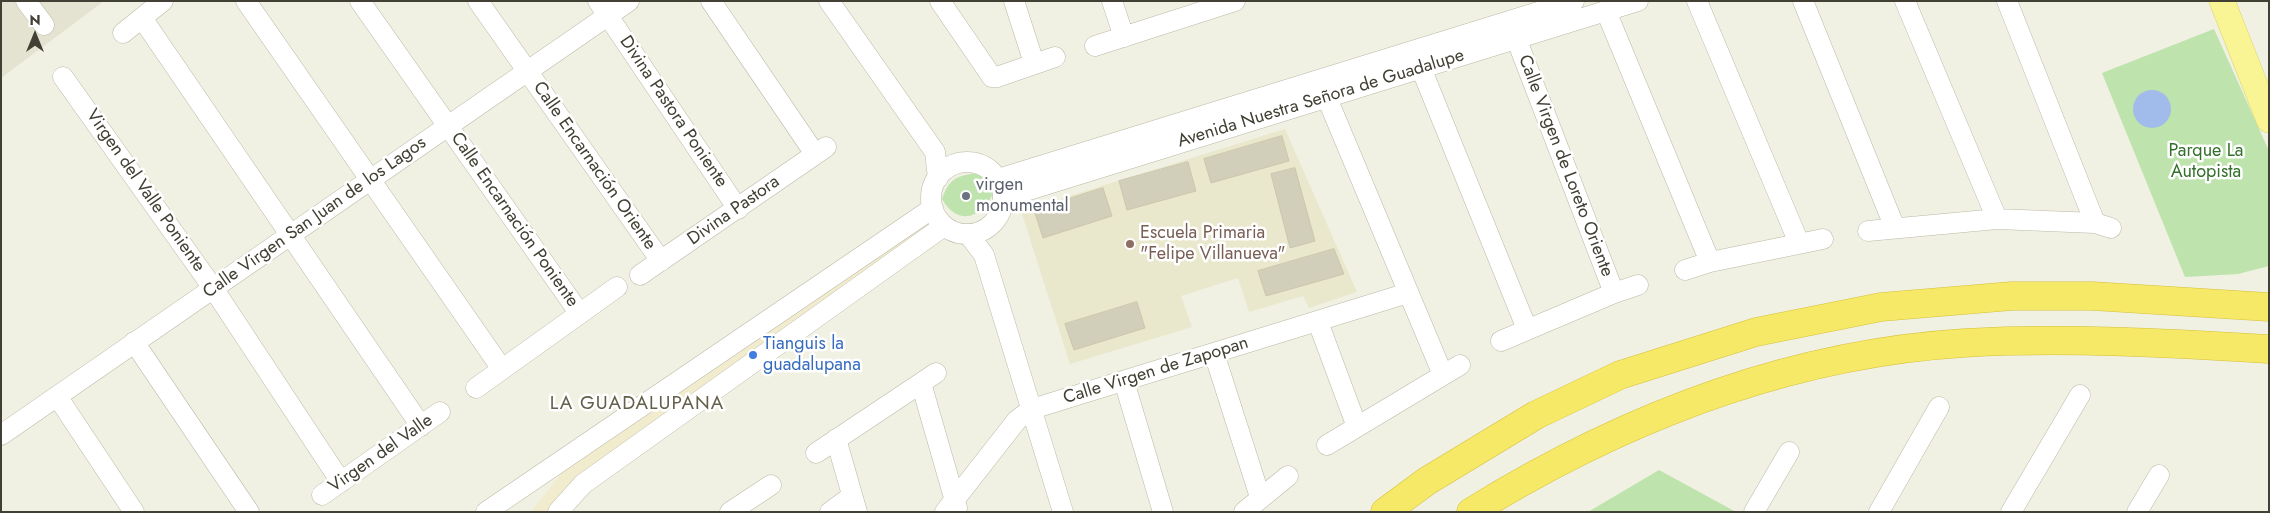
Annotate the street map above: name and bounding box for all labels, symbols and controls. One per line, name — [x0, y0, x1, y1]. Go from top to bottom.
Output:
north arrow — [10, 10, 60, 60]
text: N — [29, 10, 41, 30]
street label: Divina Pastora Poniente — [614, 32, 732, 192]
street label: Avenida Nuestra Señora de Guadalupe — [1175, 45, 1467, 153]
street label: Calle Virgen de Loreto Oriente — [1513, 52, 1617, 280]
street label: Calle Encarnación Oriente — [528, 78, 660, 254]
street label: Virgen del Valle Poniente — [81, 106, 209, 276]
street label: Calle Encarnación Poniente — [445, 128, 583, 312]
street label: Calle Virgen San Juan de los Lagos — [199, 133, 431, 303]
park label: Parque La Autopista — [2168, 141, 2244, 183]
street label: Divina Pastora — [684, 171, 784, 251]
place label: virgen monumental — [976, 175, 1069, 218]
marker: virgen monumental — [960, 190, 972, 202]
place label: Escuela Primaria "Felipe Villanueva" — [1140, 223, 1286, 266]
marker: Escuela Primaria "Felipe Villanueva" — [1124, 238, 1136, 250]
street label: Calle Virgen de Zapopan — [1061, 333, 1251, 409]
place label: Tianguis la guadalupana — [763, 334, 861, 376]
marker: Tianguis la guadalupana — [747, 349, 759, 361]
district label: LA GUADALUPANA — [548, 393, 726, 415]
street label: Virgen del Valle — [325, 410, 437, 498]

